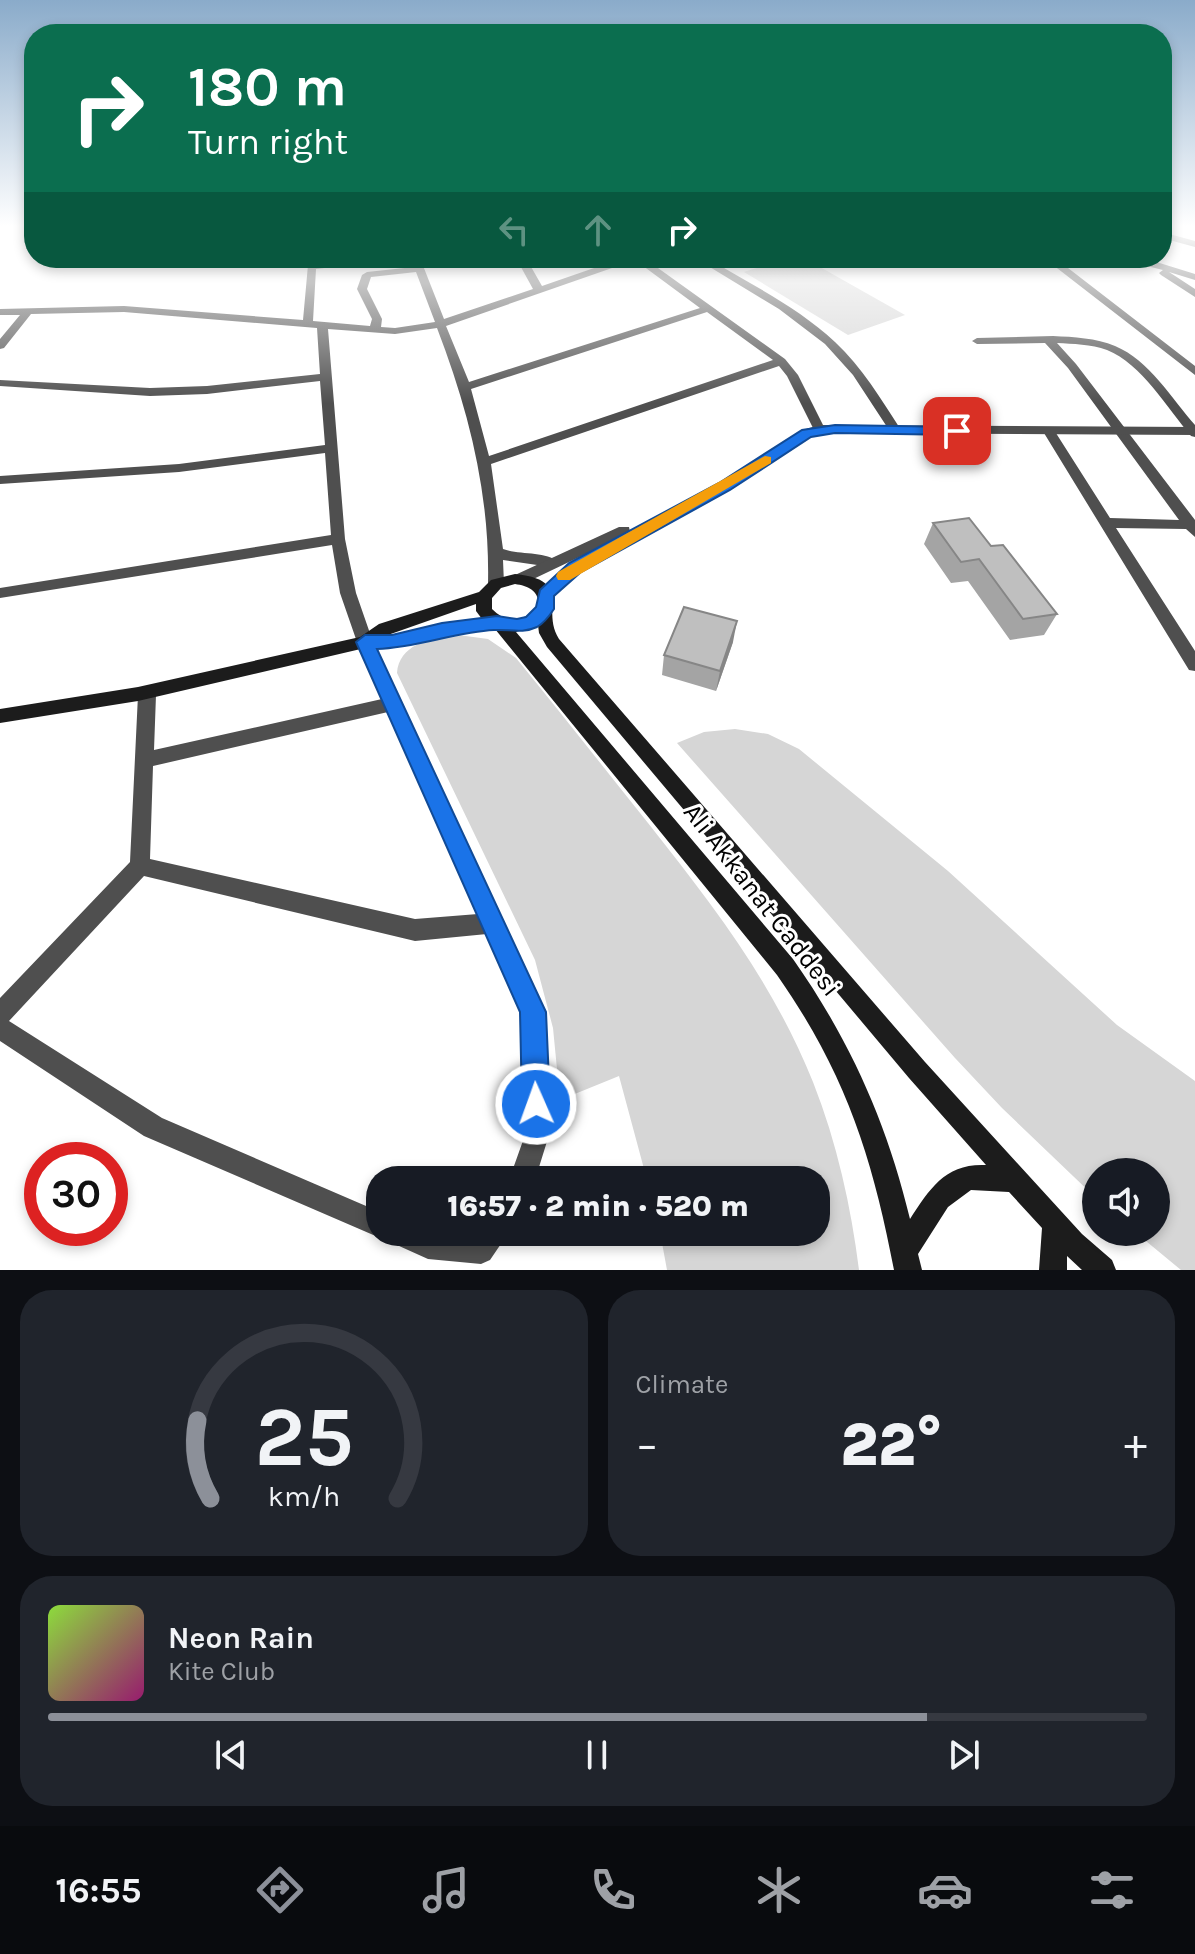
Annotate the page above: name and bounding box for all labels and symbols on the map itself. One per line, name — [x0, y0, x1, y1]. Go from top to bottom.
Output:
pin — [923, 397, 991, 465]
street label: Ali Akkanat Caddesi — [677, 797, 847, 1003]
position arrow — [494, 1062, 578, 1146]
speed limit sign: 30 — [24, 1142, 128, 1246]

